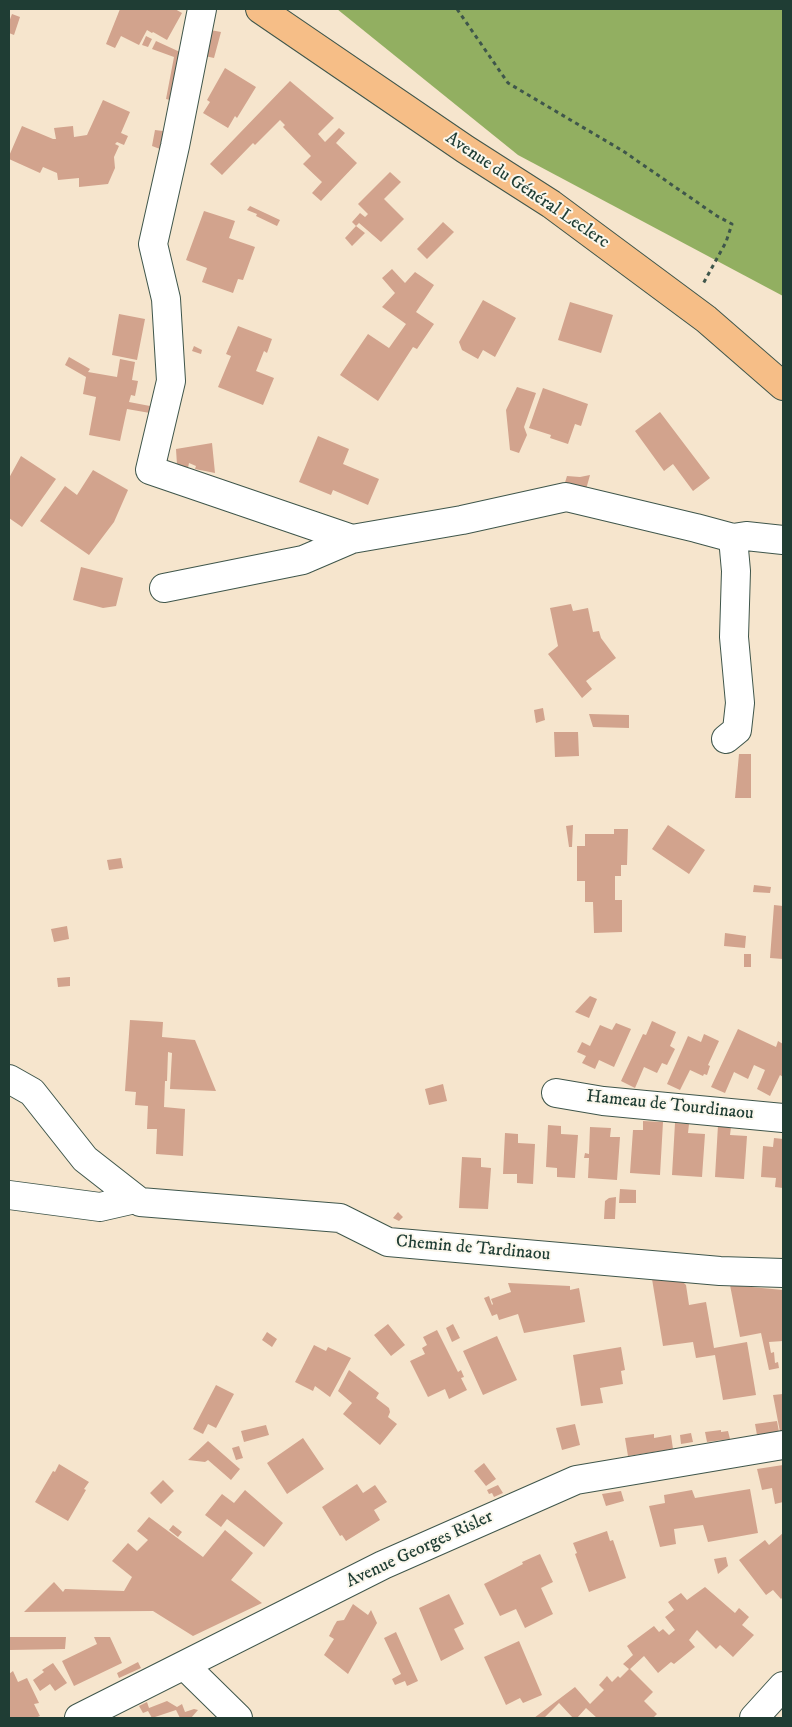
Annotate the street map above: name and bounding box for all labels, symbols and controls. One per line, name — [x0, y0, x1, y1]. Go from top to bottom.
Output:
street label: Avenue du Général Leclerc — [441, 128, 613, 254]
street label: Hameau de Tourdinaou — [585, 1086, 755, 1126]
street label: Chemin de Tardinaou — [395, 1231, 551, 1267]
street label: Avenue Georges Risler — [343, 1507, 497, 1593]

